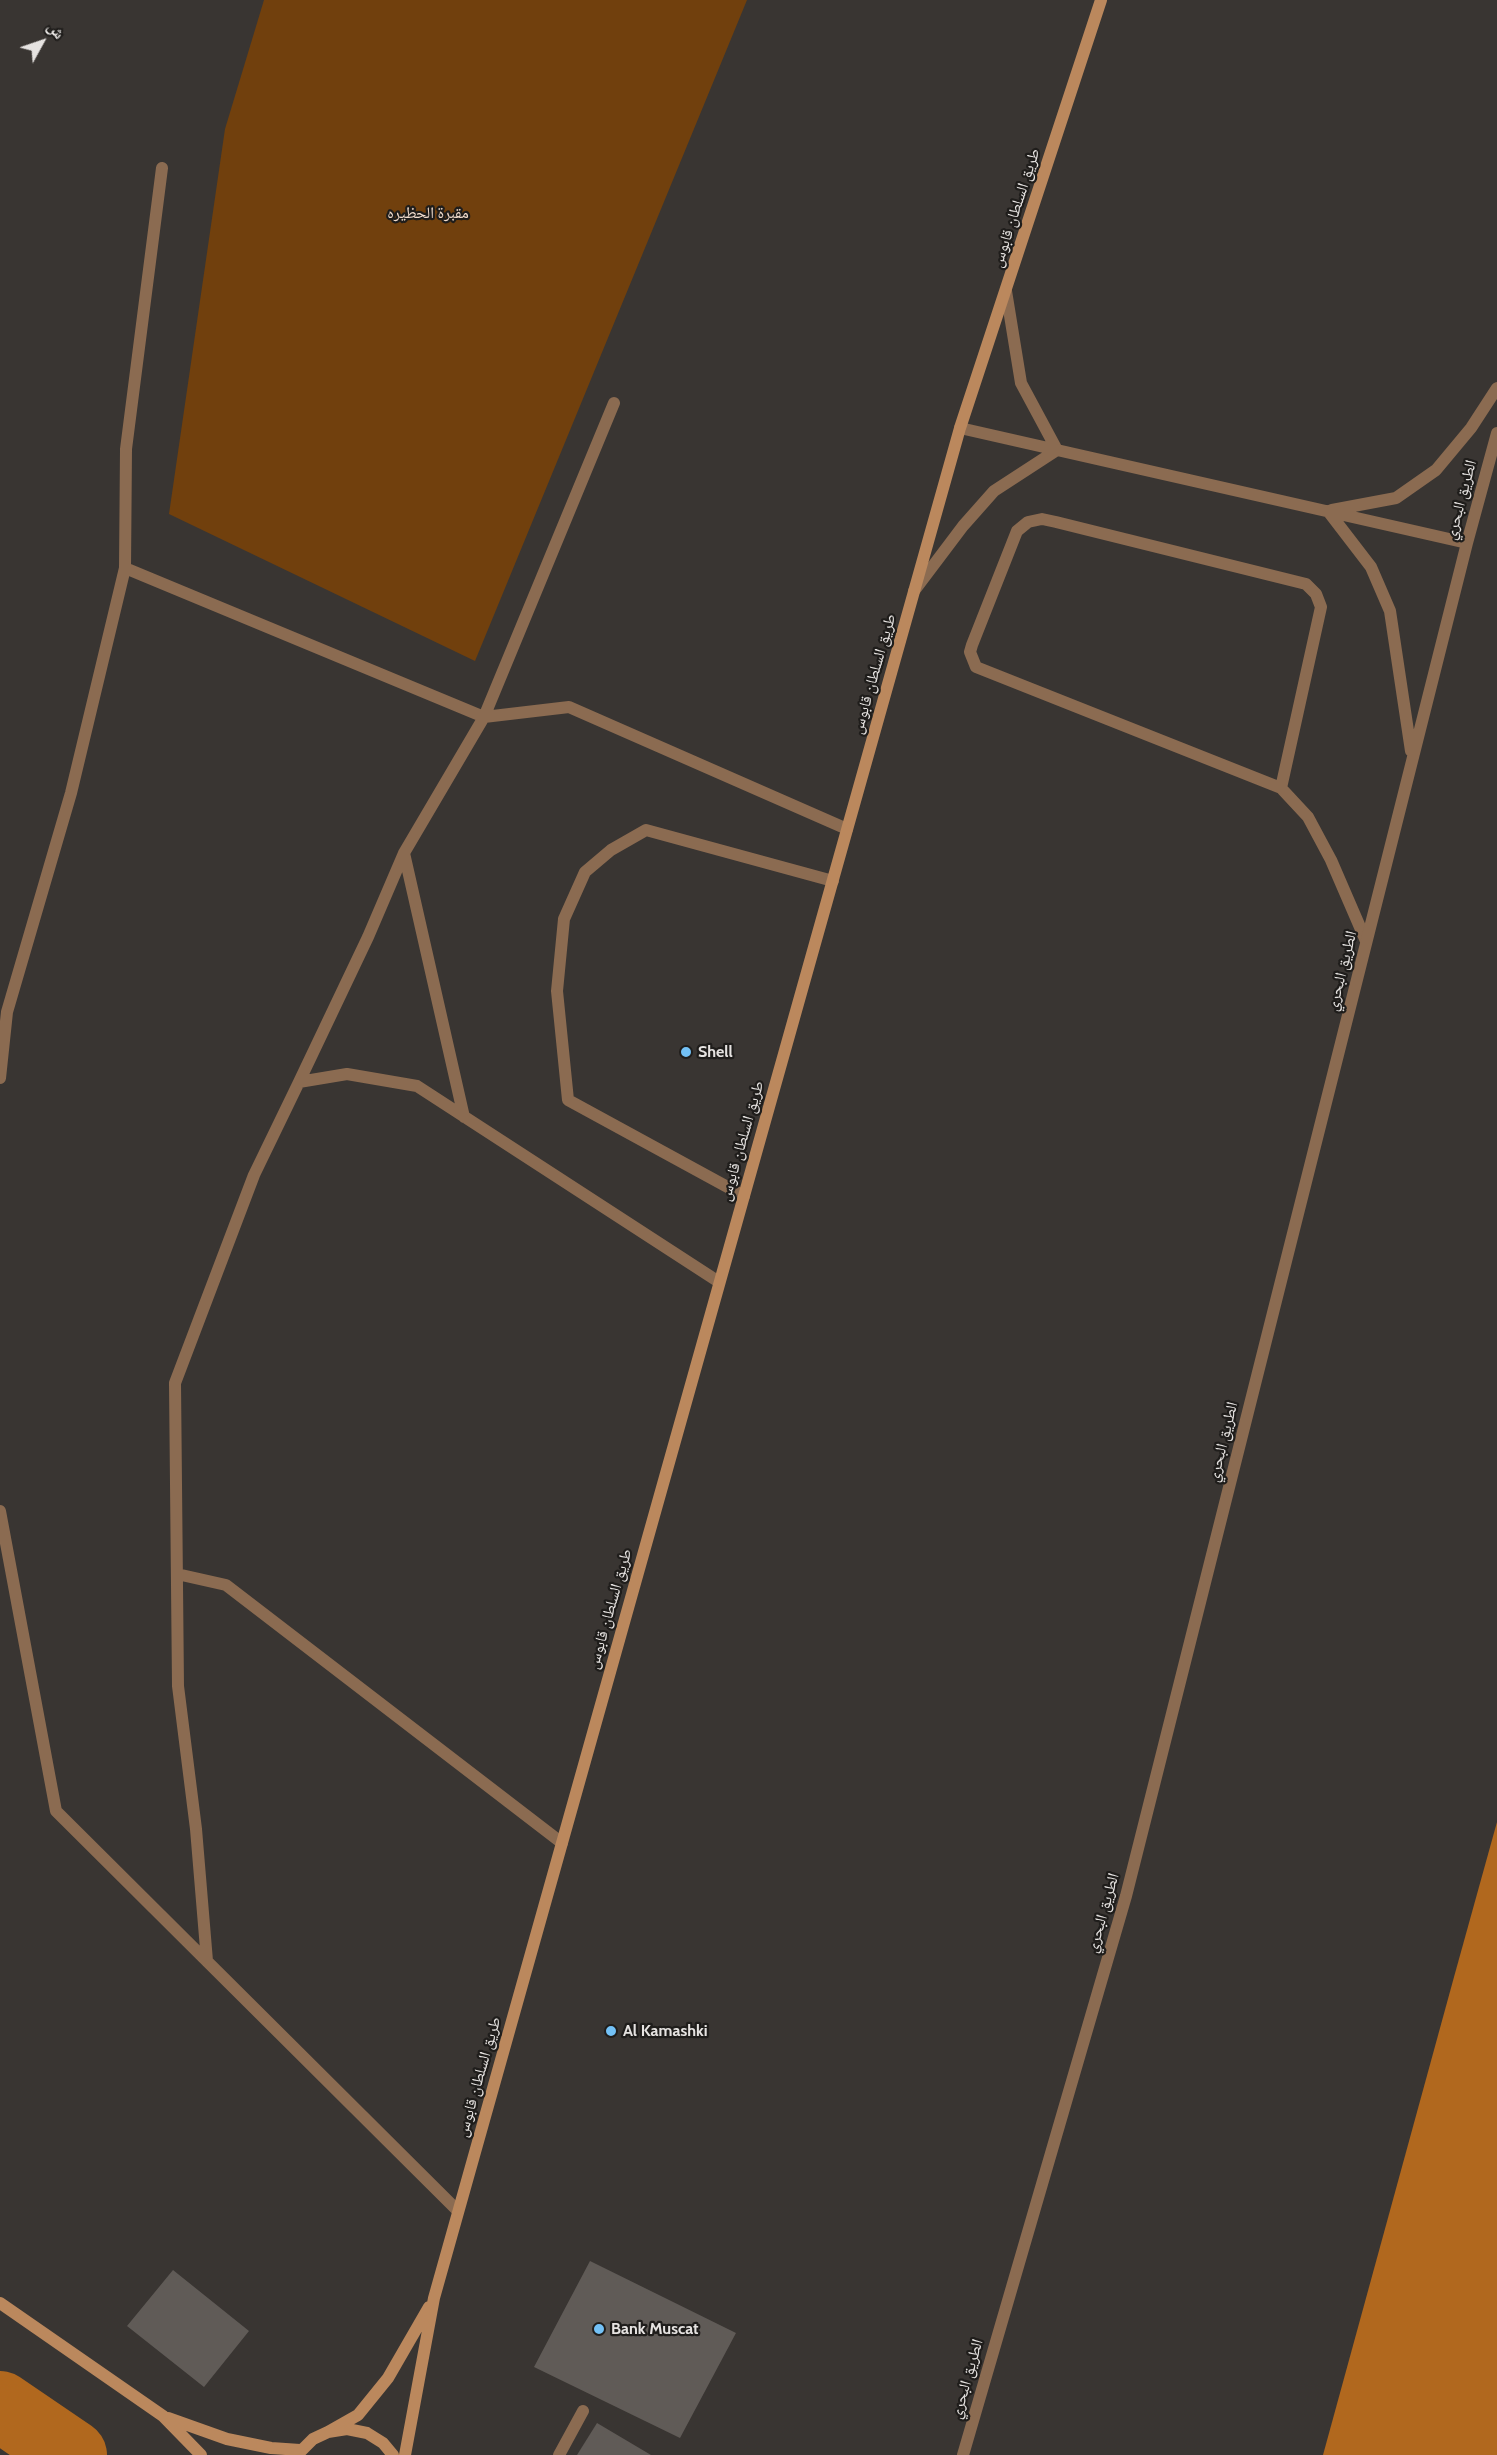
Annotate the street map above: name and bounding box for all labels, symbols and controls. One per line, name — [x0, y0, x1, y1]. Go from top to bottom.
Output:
north arrow — [12, 12, 72, 72]
text: ش — [43, 17, 69, 43]
street label: طريق السلطان قابوس — [988, 146, 1044, 270]
park label: مقبرة الحظيره — [387, 203, 469, 223]
street label: الطريق البحري — [1441, 458, 1481, 542]
street label: طريق السلطان قابوس — [848, 612, 900, 736]
street label: الطريق البحري — [1323, 929, 1361, 1013]
place label: Shell — [698, 1042, 733, 1062]
marker: Shell — [679, 1045, 693, 1059]
street label: طريق السلطان قابوس — [716, 1079, 768, 1203]
street label: الطريق البحري — [1204, 1400, 1242, 1484]
street label: طريق السلطان قابوس — [584, 1547, 636, 1671]
street label: الطريق البحري — [1082, 1871, 1124, 1955]
street label: طريق السلطان قابوس — [453, 2015, 505, 2139]
place label: Al Kamashki — [623, 2021, 708, 2041]
marker: Al Kamashki — [604, 2024, 618, 2038]
place label: Bank Muscat — [611, 2319, 699, 2339]
marker: Bank Muscat — [592, 2322, 606, 2336]
street label: الطريق البحري — [946, 2337, 988, 2421]

